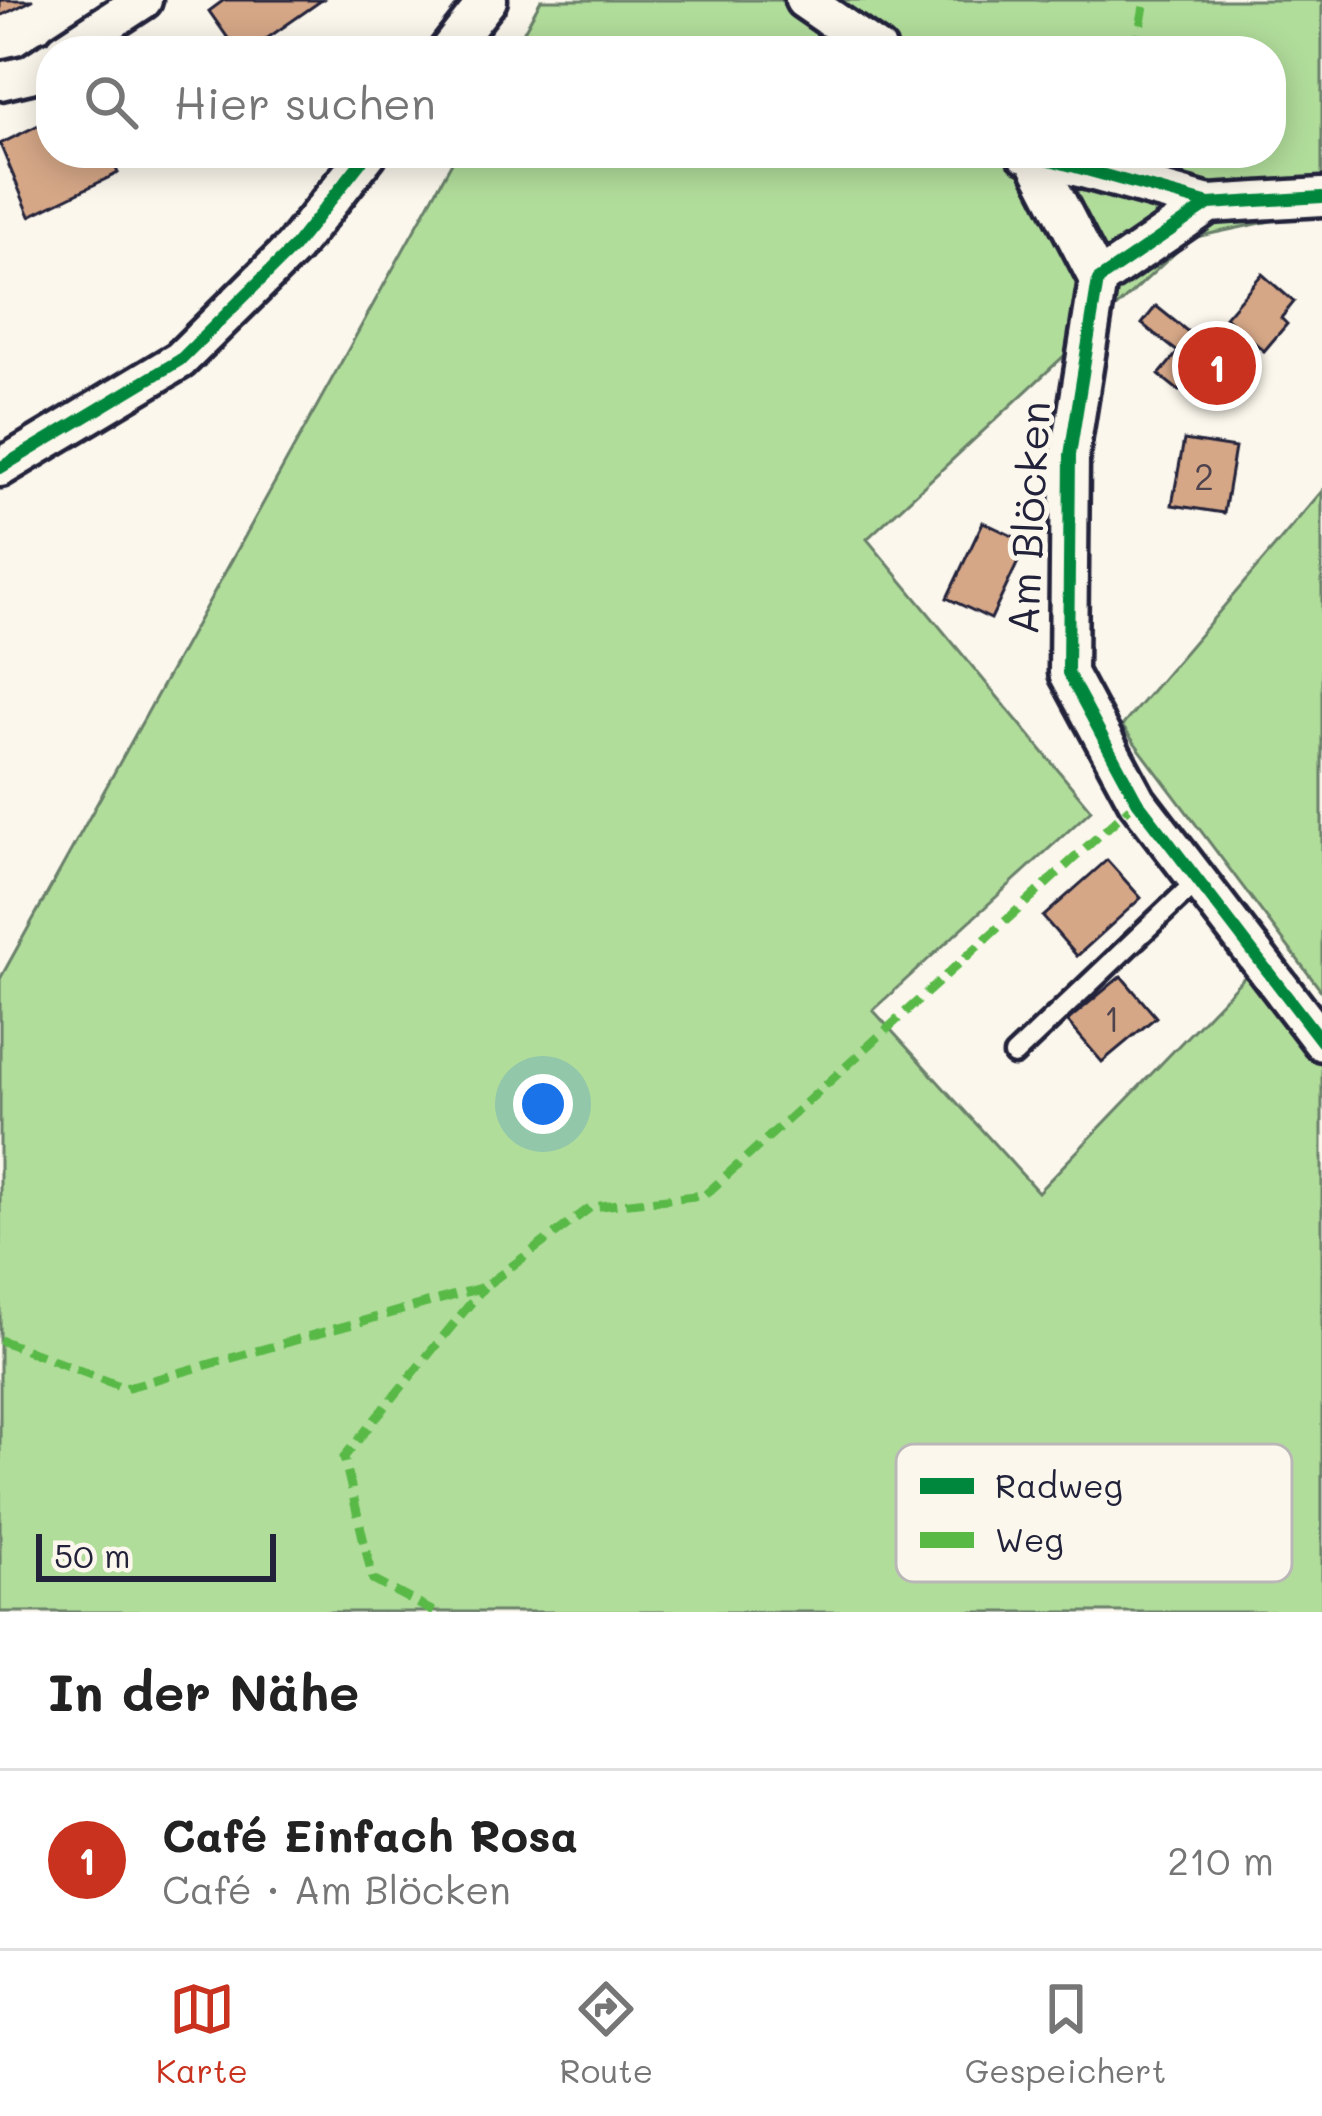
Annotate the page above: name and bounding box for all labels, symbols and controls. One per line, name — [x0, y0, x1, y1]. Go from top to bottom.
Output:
search box — [36, 36, 1286, 168]
icon: search — [78, 69, 144, 135]
text: Hier suchen — [174, 73, 436, 131]
pin: 1 — [1178, 321, 1256, 411]
street label: Am Blöcken — [994, 400, 1061, 636]
house number: 2 — [1194, 452, 1214, 499]
house number: 1 — [1104, 994, 1120, 1041]
your location — [513, 1074, 573, 1134]
legend — [896, 1444, 1292, 1582]
text: Radweg — [995, 1463, 1123, 1506]
text: Weg — [995, 1517, 1064, 1560]
scale bar — [36, 1528, 276, 1581]
text: 50 m — [54, 1533, 130, 1576]
text: In der Nähe — [48, 1657, 359, 1724]
text: Café Einfach Rosa — [162, 1805, 578, 1863]
text: 1 — [78, 1834, 96, 1885]
text: 210 m — [1167, 1834, 1274, 1885]
text: Café · Am Blöcken — [162, 1863, 511, 1914]
tab: Karte — [156, 1976, 248, 2091]
tab: Route — [560, 1976, 653, 2091]
tab: Gespeichert — [965, 1976, 1166, 2091]

